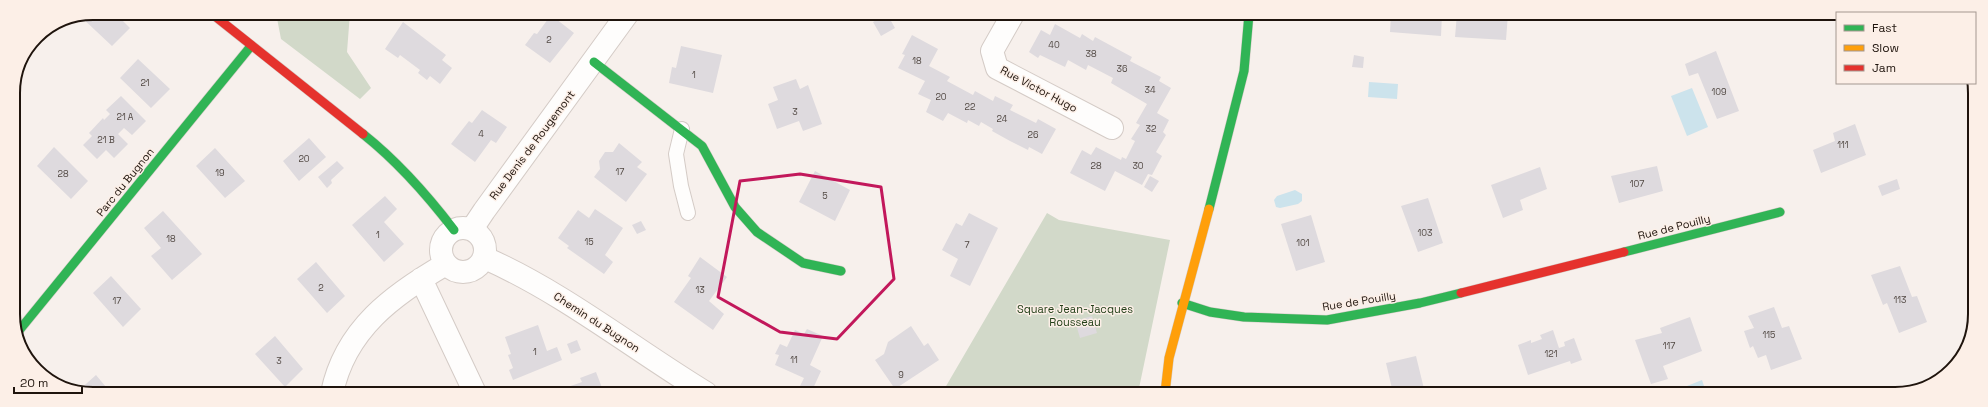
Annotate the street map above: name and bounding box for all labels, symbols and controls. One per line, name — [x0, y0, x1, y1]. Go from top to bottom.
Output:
legend — [1836, 12, 1976, 84]
text: Fast — [1872, 20, 1897, 36]
house number: 2 — [546, 34, 552, 46]
house number: 40 — [1048, 39, 1060, 51]
text: Slow — [1872, 40, 1899, 56]
house number: 38 — [1085, 48, 1097, 60]
house number: 18 — [912, 55, 922, 67]
text: Jam — [1872, 60, 1896, 76]
street label: Rue Victor Hugo — [998, 63, 1080, 115]
house number: 36 — [1117, 63, 1128, 75]
house number: 1 — [692, 69, 696, 81]
house number: 21 — [140, 77, 150, 89]
house number: 34 — [1144, 84, 1156, 96]
house number: 109 — [1711, 86, 1727, 98]
street label: Rue Denis de Rougemont — [486, 88, 578, 202]
house number: 20 — [935, 91, 947, 103]
house number: 22 — [965, 101, 975, 113]
house number: 3 — [792, 106, 798, 118]
house number: 21 A — [116, 111, 134, 123]
house number: 24 — [997, 113, 1008, 125]
house number: 32 — [1146, 123, 1156, 135]
house number: 4 — [478, 128, 484, 140]
house number: 26 — [1028, 129, 1039, 141]
house number: 21 B — [97, 134, 115, 146]
house number: 111 — [1837, 139, 1849, 151]
street label: Parc du Bugnon — [93, 145, 157, 219]
house number: 20 — [298, 153, 310, 165]
house number: 28 — [1090, 160, 1102, 172]
house number: 30 — [1132, 160, 1144, 172]
house number: 17 — [616, 166, 624, 178]
house number: 19 — [215, 167, 225, 179]
house number: 28 — [57, 168, 69, 180]
house number: 107 — [1630, 178, 1644, 190]
house number: 5 — [822, 190, 828, 202]
street label: Rue de Pouilly — [1636, 211, 1712, 243]
house number: 103 — [1418, 227, 1432, 239]
house number: 1 — [376, 229, 380, 241]
house number: 18 — [166, 233, 176, 245]
house number: 15 — [584, 236, 594, 248]
house number: 101 — [1296, 237, 1310, 249]
house number: 7 — [964, 239, 970, 251]
house number: 2 — [318, 282, 324, 294]
house number: 13 — [695, 284, 705, 296]
street label: Rue de Pouilly — [1321, 288, 1397, 314]
street label: Chemin du Bugnon — [551, 289, 643, 355]
house number: 113 — [1894, 294, 1906, 306]
house number: 17 — [113, 295, 121, 307]
park label: Square Jean-Jacques Rousseau — [1017, 302, 1133, 329]
house number: 115 — [1763, 329, 1775, 341]
house number: 117 — [1663, 340, 1675, 352]
house number: 1 — [533, 346, 537, 358]
house number: 121 — [1545, 348, 1558, 360]
house number: 11 — [790, 354, 798, 366]
house number: 3 — [276, 355, 282, 367]
scale bar — [14, 369, 82, 395]
house number: 9 — [898, 369, 904, 381]
text: 20 m — [20, 375, 48, 391]

